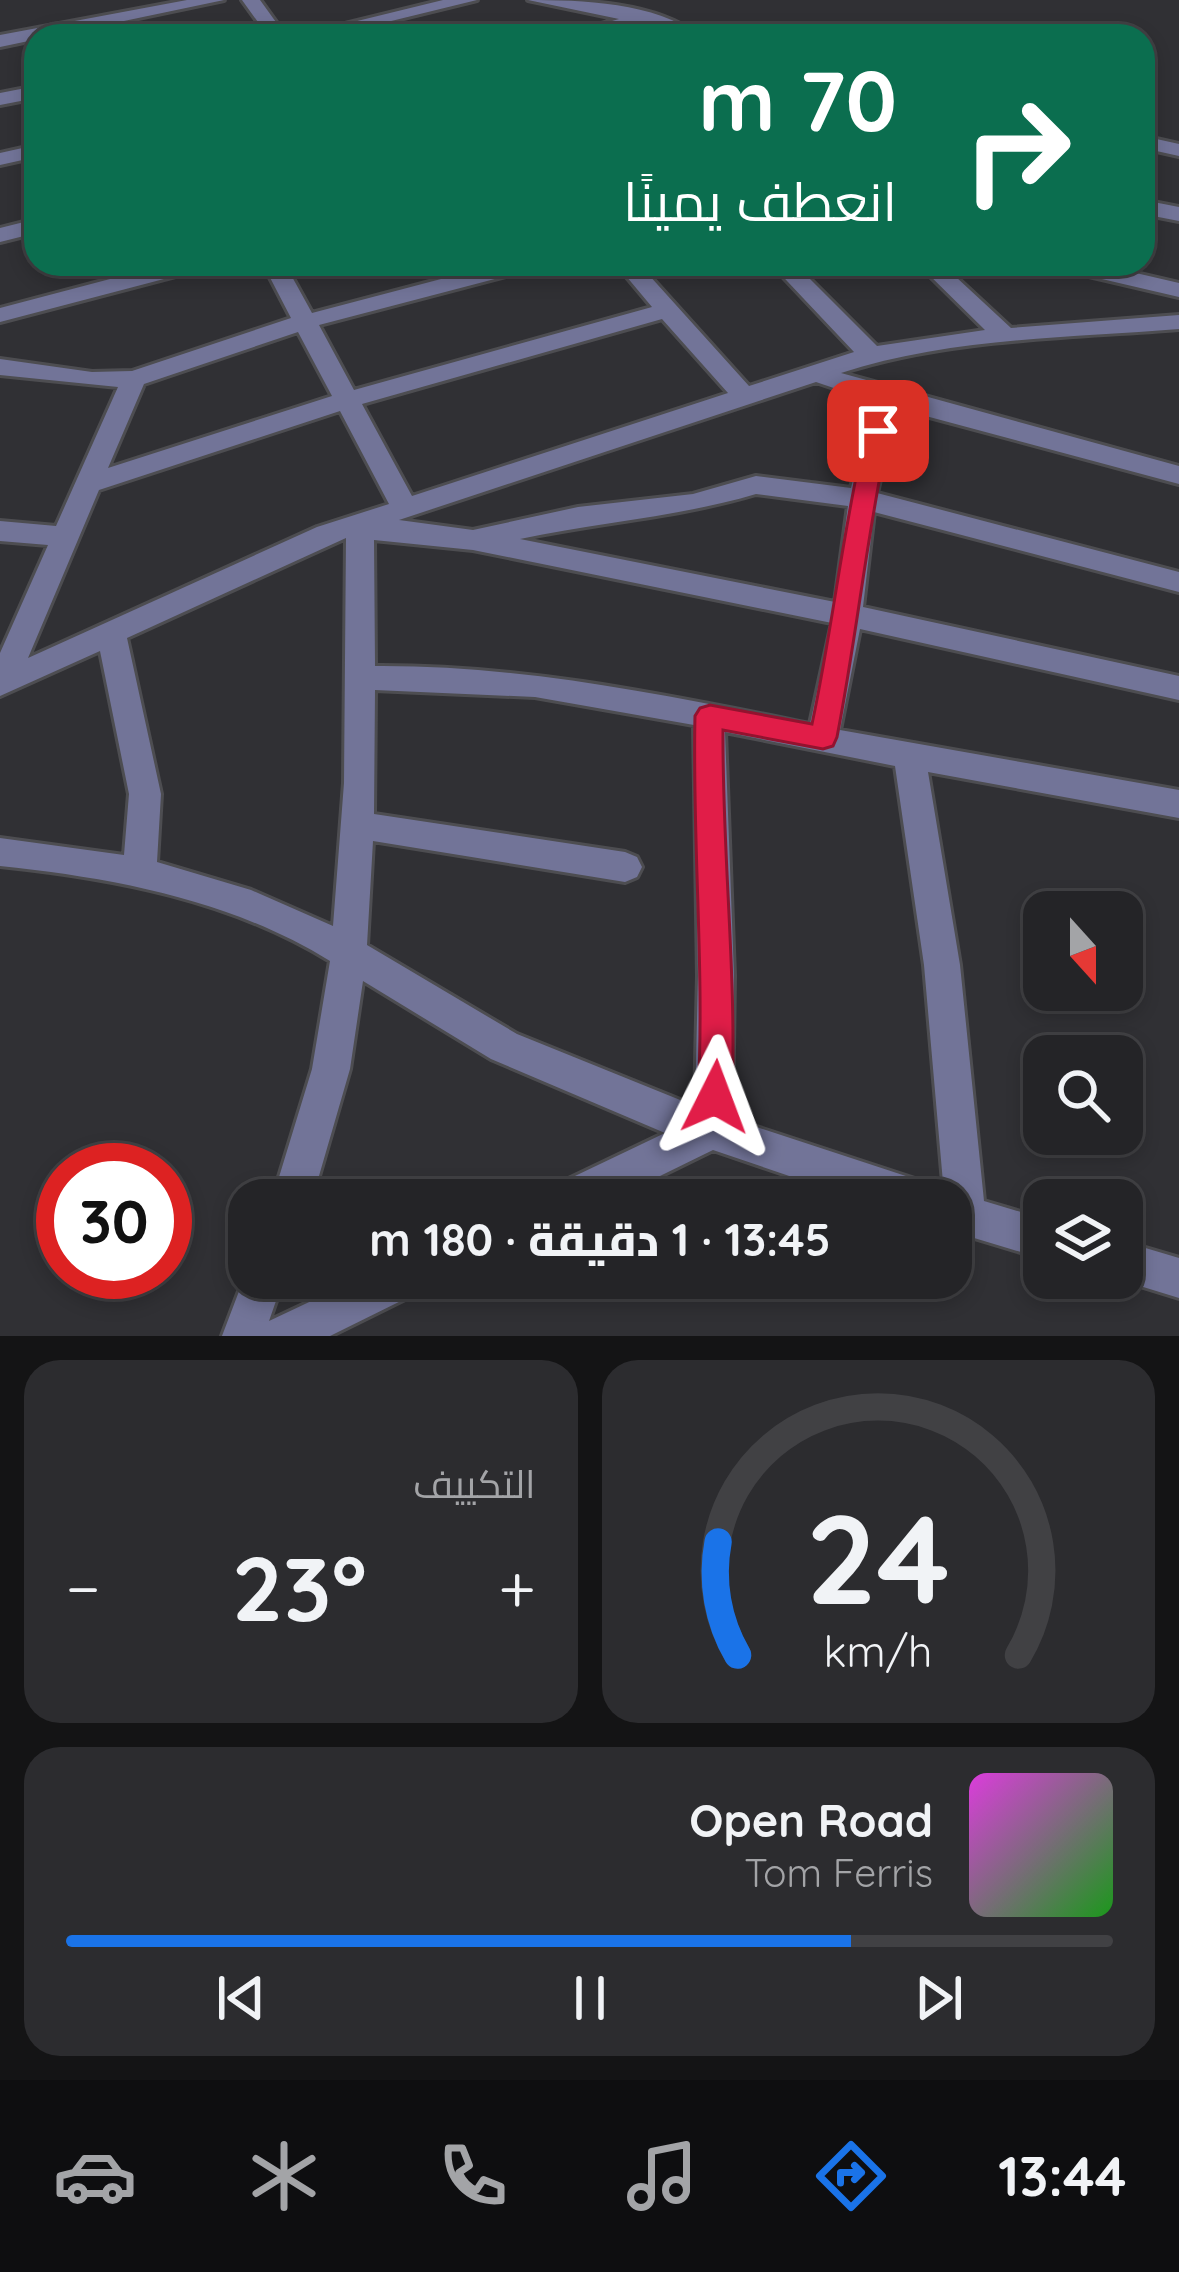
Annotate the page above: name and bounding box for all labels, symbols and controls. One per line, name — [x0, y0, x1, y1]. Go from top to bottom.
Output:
text: 70 m — [698, 47, 897, 152]
icon: right — [939, 72, 1095, 228]
text: انعطف يمينًا — [623, 167, 897, 235]
pin — [827, 380, 929, 482]
icon: arrive — [845, 398, 911, 464]
north arrow — [1023, 891, 1143, 1011]
map controls — [1023, 891, 1143, 1299]
position arrow — [652, 1034, 778, 1160]
button: search — [1023, 1035, 1143, 1155]
speed limit sign: 30 — [36, 1143, 192, 1299]
button: layers — [1023, 1179, 1143, 1299]
text: 13:45 · 1 دقيقة · 180 m — [369, 1211, 831, 1267]
text: التكييف — [413, 1459, 536, 1508]
text: 24 — [806, 1479, 950, 1635]
text: 23° — [232, 1531, 367, 1644]
text: − — [66, 1546, 100, 1629]
text: + — [498, 1546, 536, 1629]
text: km/h — [824, 1623, 933, 1677]
text: Open Road — [689, 1792, 933, 1848]
text: Tom Ferris — [744, 1848, 933, 1897]
icon: previous — [208, 1965, 274, 2031]
icon: pause — [557, 1965, 623, 2031]
icon: next — [906, 1965, 972, 2031]
icon: car — [53, 2134, 137, 2218]
icon: climate — [242, 2134, 326, 2218]
icon: phone — [431, 2134, 515, 2218]
icon: music — [620, 2134, 704, 2218]
icon: directions — [809, 2134, 893, 2218]
text: 13:44 — [998, 2142, 1126, 2210]

